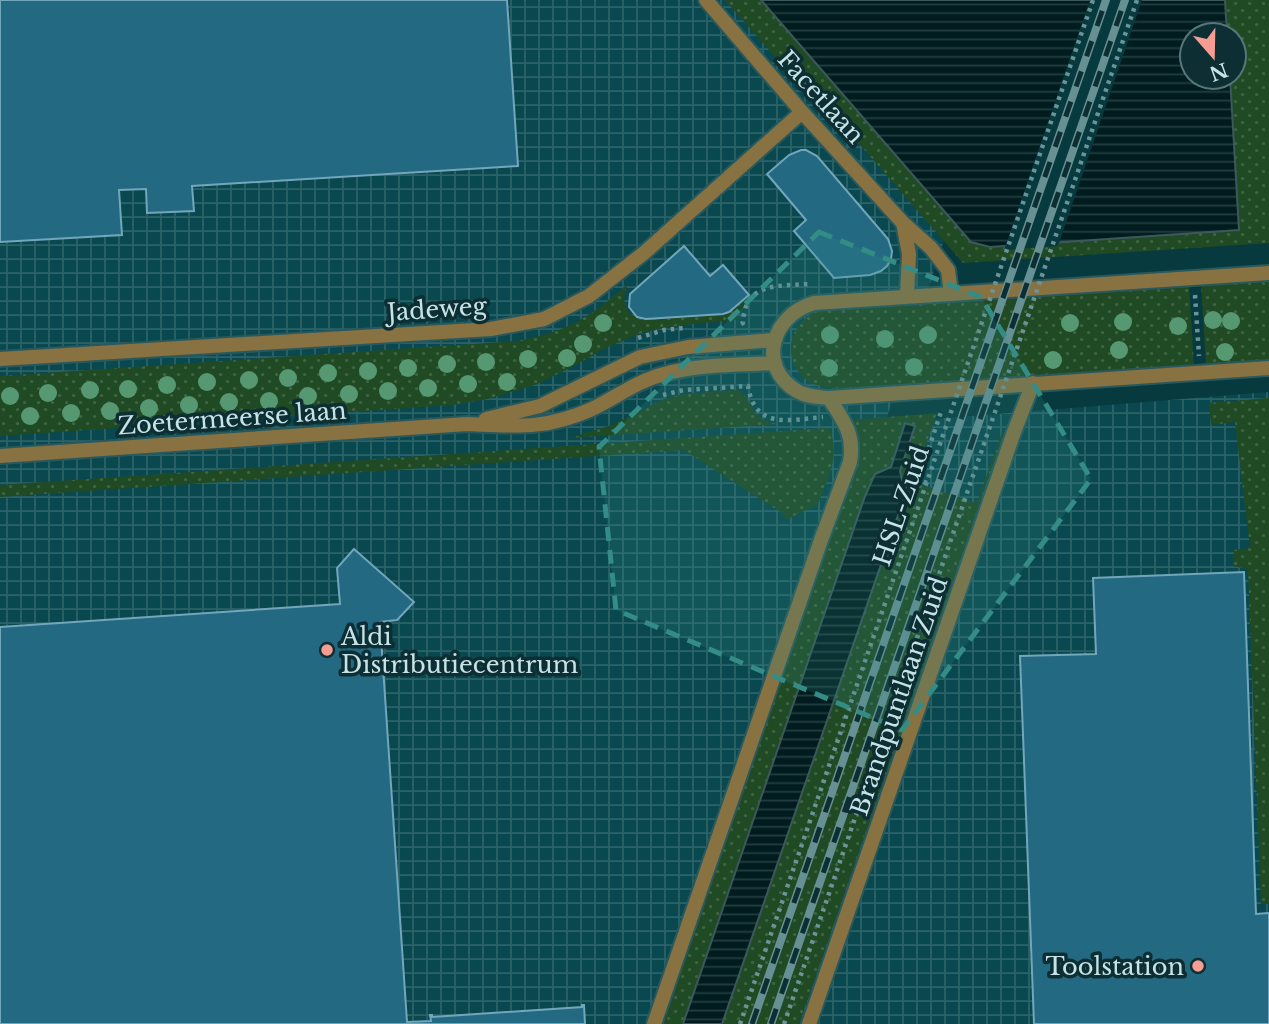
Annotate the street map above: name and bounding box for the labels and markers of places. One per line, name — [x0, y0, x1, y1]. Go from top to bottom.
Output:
place label: Aldi Distributiecentrum — [340, 622, 579, 679]
marker: Aldi Distributiecentrum — [319, 642, 335, 658]
place label: Toolstation — [1045, 952, 1184, 981]
marker: Toolstation — [1190, 958, 1206, 974]

